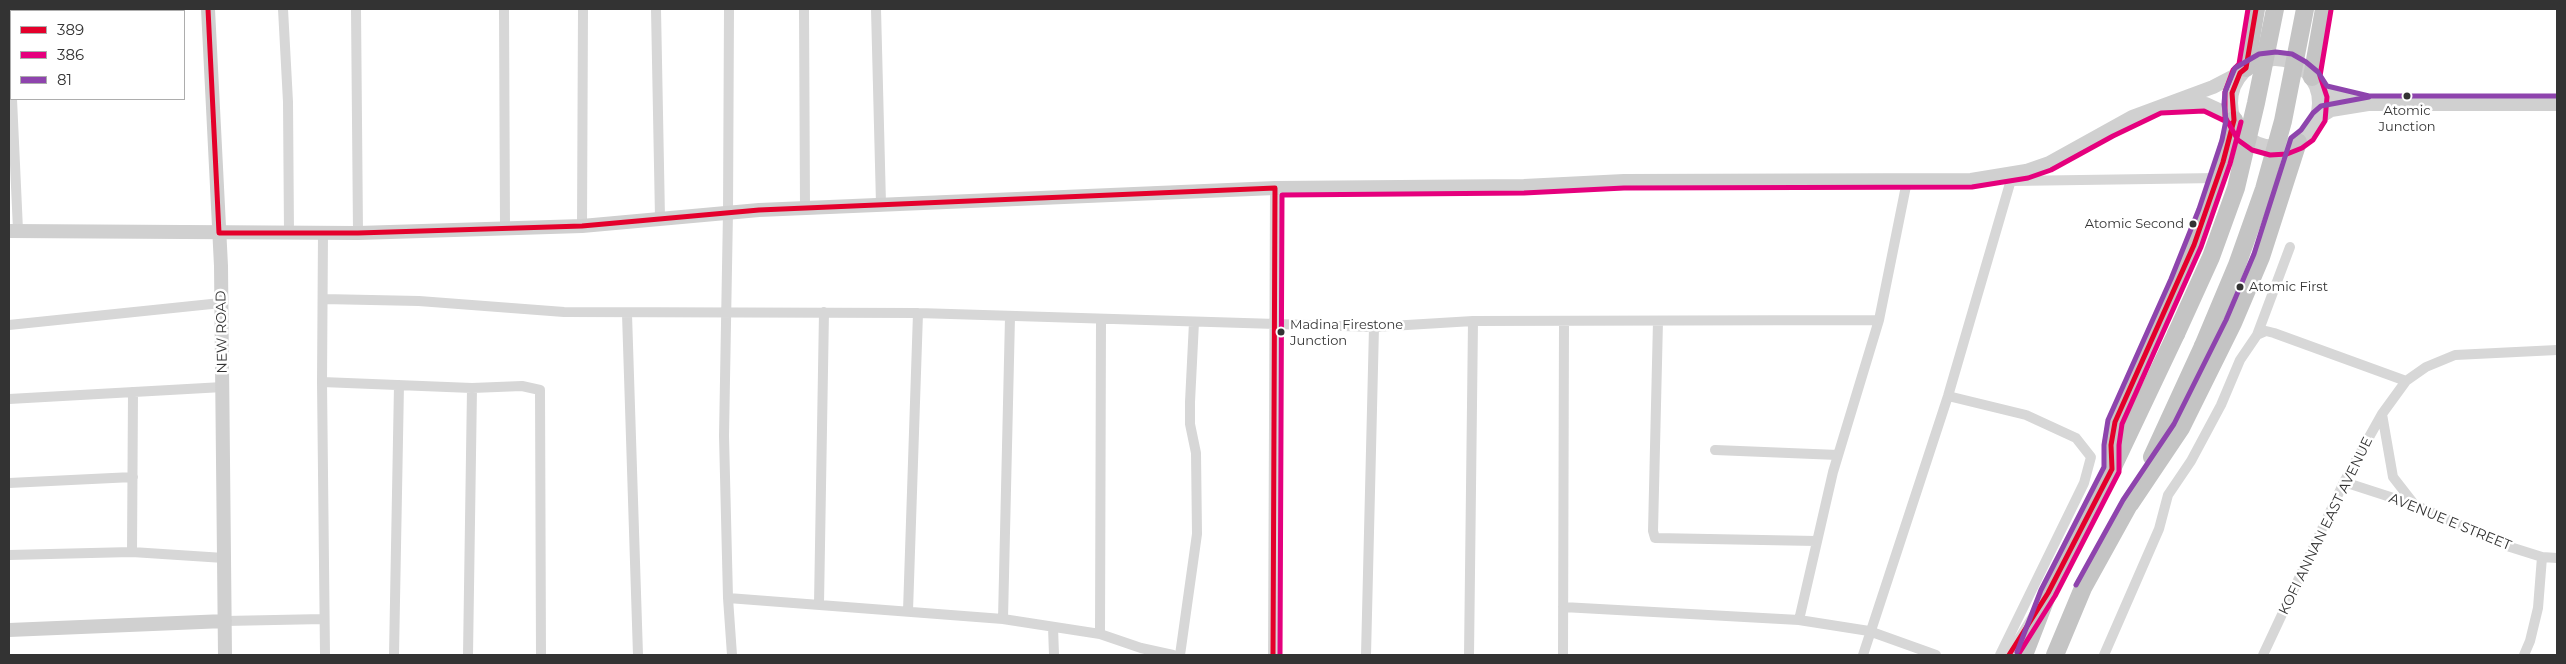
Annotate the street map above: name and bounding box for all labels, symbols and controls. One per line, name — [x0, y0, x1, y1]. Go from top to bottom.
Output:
legend — [10, 10, 185, 100]
text: 389 — [57, 20, 84, 39]
text: 386 — [57, 45, 84, 64]
text: 81 — [57, 70, 72, 89]
marker: Atomic Junction — [2402, 91, 2412, 101]
place label: Atomic Junction — [2378, 103, 2436, 134]
place label: Atomic Second — [2085, 216, 2184, 232]
marker: Atomic Second — [2188, 219, 2198, 229]
place label: Atomic First — [2249, 279, 2328, 295]
marker: Atomic First — [2235, 282, 2245, 292]
street label: NEW ROAD — [213, 290, 231, 374]
place label: Madina Firestone Junction — [1290, 317, 1403, 348]
marker: Madina Firestone Junction — [1276, 327, 1286, 337]
street label: KOFI ANNAN EAST AVENUE — [2276, 434, 2376, 618]
street label: AVENUE E STREET — [2386, 490, 2514, 554]

